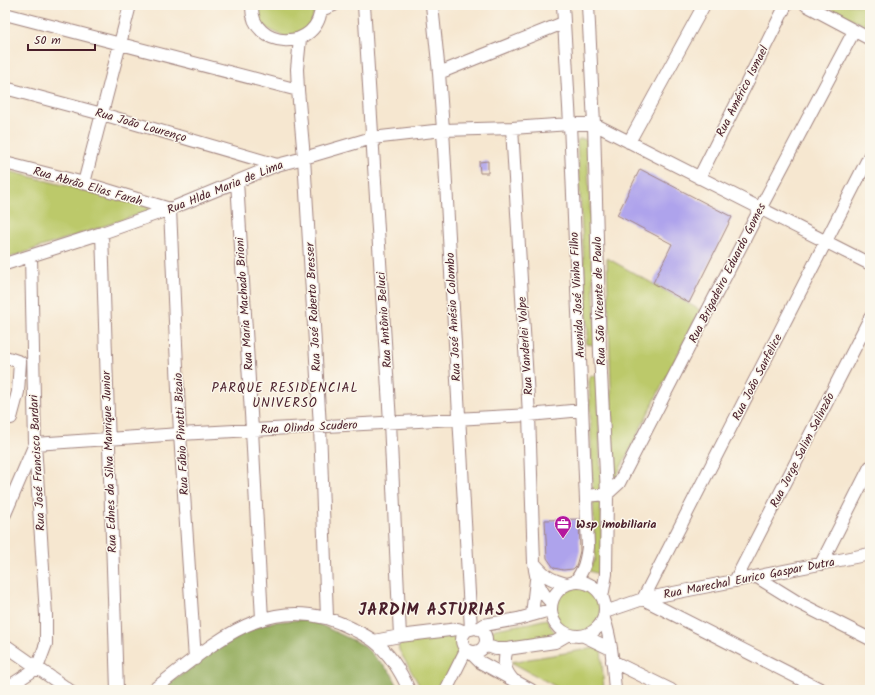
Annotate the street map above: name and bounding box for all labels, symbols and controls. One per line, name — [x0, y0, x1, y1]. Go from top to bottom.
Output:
scale bar — [28, 26, 95, 52]
text: 50 m — [34, 31, 61, 50]
street label: Rua Américo Ismael — [711, 42, 774, 140]
street label: Rua João Lourenço — [93, 103, 189, 148]
street label: Rua Hlda Maria de Lima — [164, 155, 286, 219]
street label: Rua Abrão Elias Farah — [31, 162, 145, 211]
street label: Rua Brigadeiro Eduardo Gomes — [684, 200, 771, 347]
street label: Avenida José Vinha Filho — [565, 232, 590, 358]
street label: Rua Maria Machado Brioni — [230, 236, 259, 371]
street label: Rua São Vicente de Paulo — [588, 236, 611, 366]
street label: Rua José Roberto Bresser — [301, 241, 326, 372]
street label: Rua José Anésio Colombo — [441, 252, 466, 382]
street label: Rua Antônio Beluci — [372, 270, 397, 369]
street label: Rua Vanderlei Volpe — [513, 295, 538, 396]
street label: Rua João Sanfelice — [727, 330, 788, 424]
street label: Rua Ednes da Silva Manrique Junior — [97, 370, 122, 553]
street label: Rua Fábio Pinotti Bizaio — [169, 372, 194, 496]
district label: PARQUE RESIDENCIAL UNIVERSO — [211, 378, 359, 414]
street label: Rua Jorge Salim Salinzão — [765, 389, 840, 511]
street label: Rua José Francisco Bardari — [24, 393, 51, 532]
street label: Rua Olindo Scudero — [260, 415, 358, 440]
office icon: Wsp imobiliaria — [553, 514, 573, 539]
place label: Wsp imobiliaria — [576, 515, 656, 534]
street label: Rua Marechal Eurico Gaspar Dutra — [662, 552, 837, 604]
district label: JARDIM ASTURIAS — [359, 598, 505, 623]

